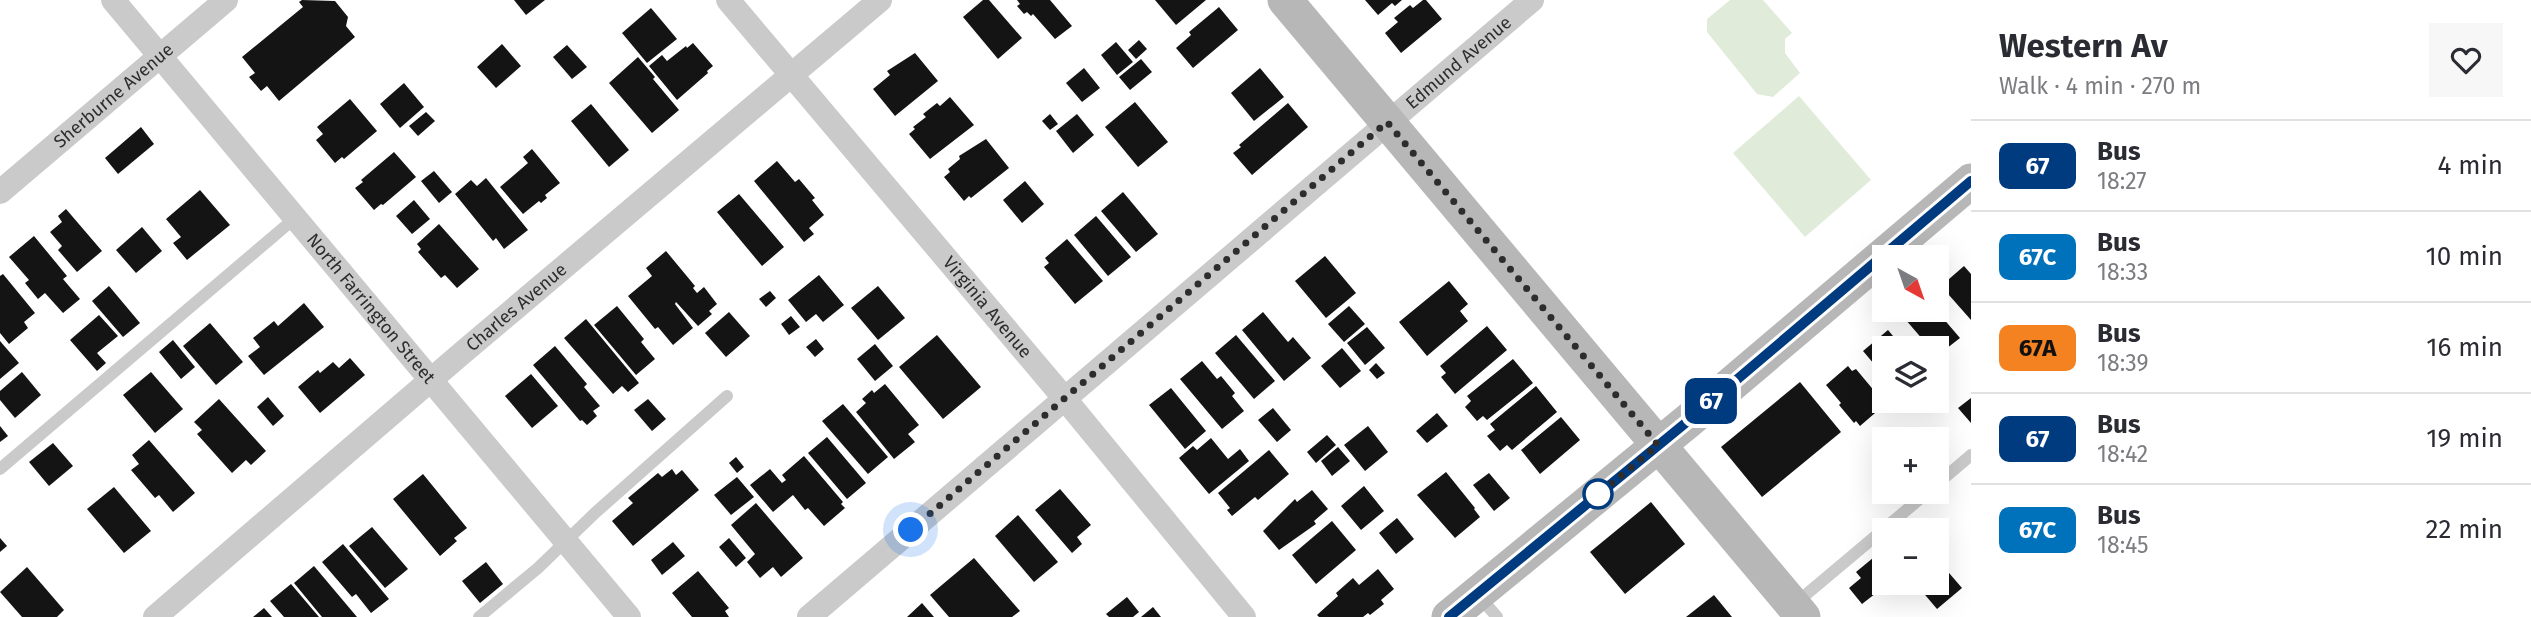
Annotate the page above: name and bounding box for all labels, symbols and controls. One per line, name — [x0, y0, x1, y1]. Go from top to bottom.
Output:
street label: Edmund Avenue — [1401, 11, 1516, 114]
button: heart — [2429, 23, 2503, 97]
text: Western Av — [1999, 26, 2168, 66]
street label: Sherburne Avenue — [49, 39, 178, 153]
text: Walk · 4 min · 270 m — [1999, 72, 2201, 100]
text: Bus — [2097, 136, 2140, 167]
text: 4 min — [2437, 150, 2503, 181]
text: 67 — [2025, 152, 2050, 180]
text: 18:27 — [2097, 167, 2147, 195]
text: Bus — [2097, 227, 2140, 258]
street label: North Farrington Street — [302, 229, 440, 388]
text: 10 min — [2425, 241, 2503, 272]
text: 67C — [2019, 243, 2056, 271]
north arrow — [1872, 245, 1950, 322]
map controls — [1872, 245, 1949, 595]
street label: Virginia Avenue — [938, 252, 1037, 362]
street label: Charles Avenue — [461, 258, 571, 356]
text: 18:33 — [2097, 258, 2148, 286]
text: Bus — [2097, 318, 2140, 349]
text: 16 min — [2426, 332, 2503, 363]
text: 67A — [2019, 334, 2056, 362]
button: layers — [1872, 336, 1949, 413]
text: 18:39 — [2097, 349, 2149, 377]
line badge: 67 — [1680, 378, 1742, 424]
text: 67 — [1699, 387, 1723, 415]
text: Bus — [2097, 409, 2140, 440]
text: 19 min — [2426, 423, 2503, 454]
text: 67 — [2025, 425, 2050, 453]
button: + — [1872, 427, 1949, 504]
text: 18:42 — [2097, 440, 2148, 468]
unlabelled marker — [1583, 479, 1613, 509]
text: Bus — [2097, 500, 2140, 531]
your location — [893, 512, 928, 547]
text: 22 min — [2426, 514, 2503, 545]
text: 67C — [2019, 516, 2056, 544]
button: − — [1872, 518, 1949, 595]
text: 18:45 — [2097, 531, 2149, 559]

